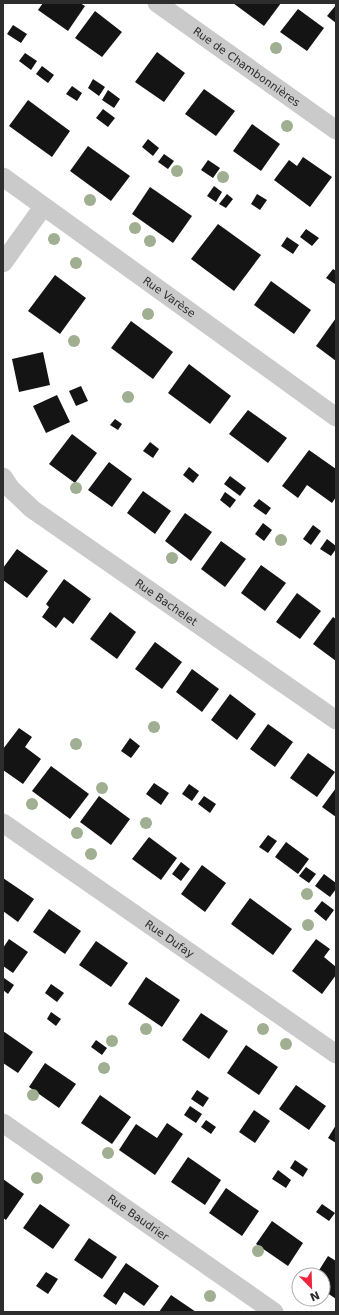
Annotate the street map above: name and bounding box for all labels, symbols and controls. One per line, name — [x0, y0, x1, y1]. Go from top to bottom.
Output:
street label: Rue de Chambonnières — [190, 25, 303, 110]
street label: Rue Varèse — [140, 274, 198, 321]
street label: Rue Bachelet — [133, 577, 200, 629]
street label: Rue Dufay — [142, 918, 197, 961]
street label: Rue Baudrier — [105, 1192, 172, 1244]
north arrow — [291, 1267, 331, 1307]
text: N — [308, 1288, 321, 1304]

